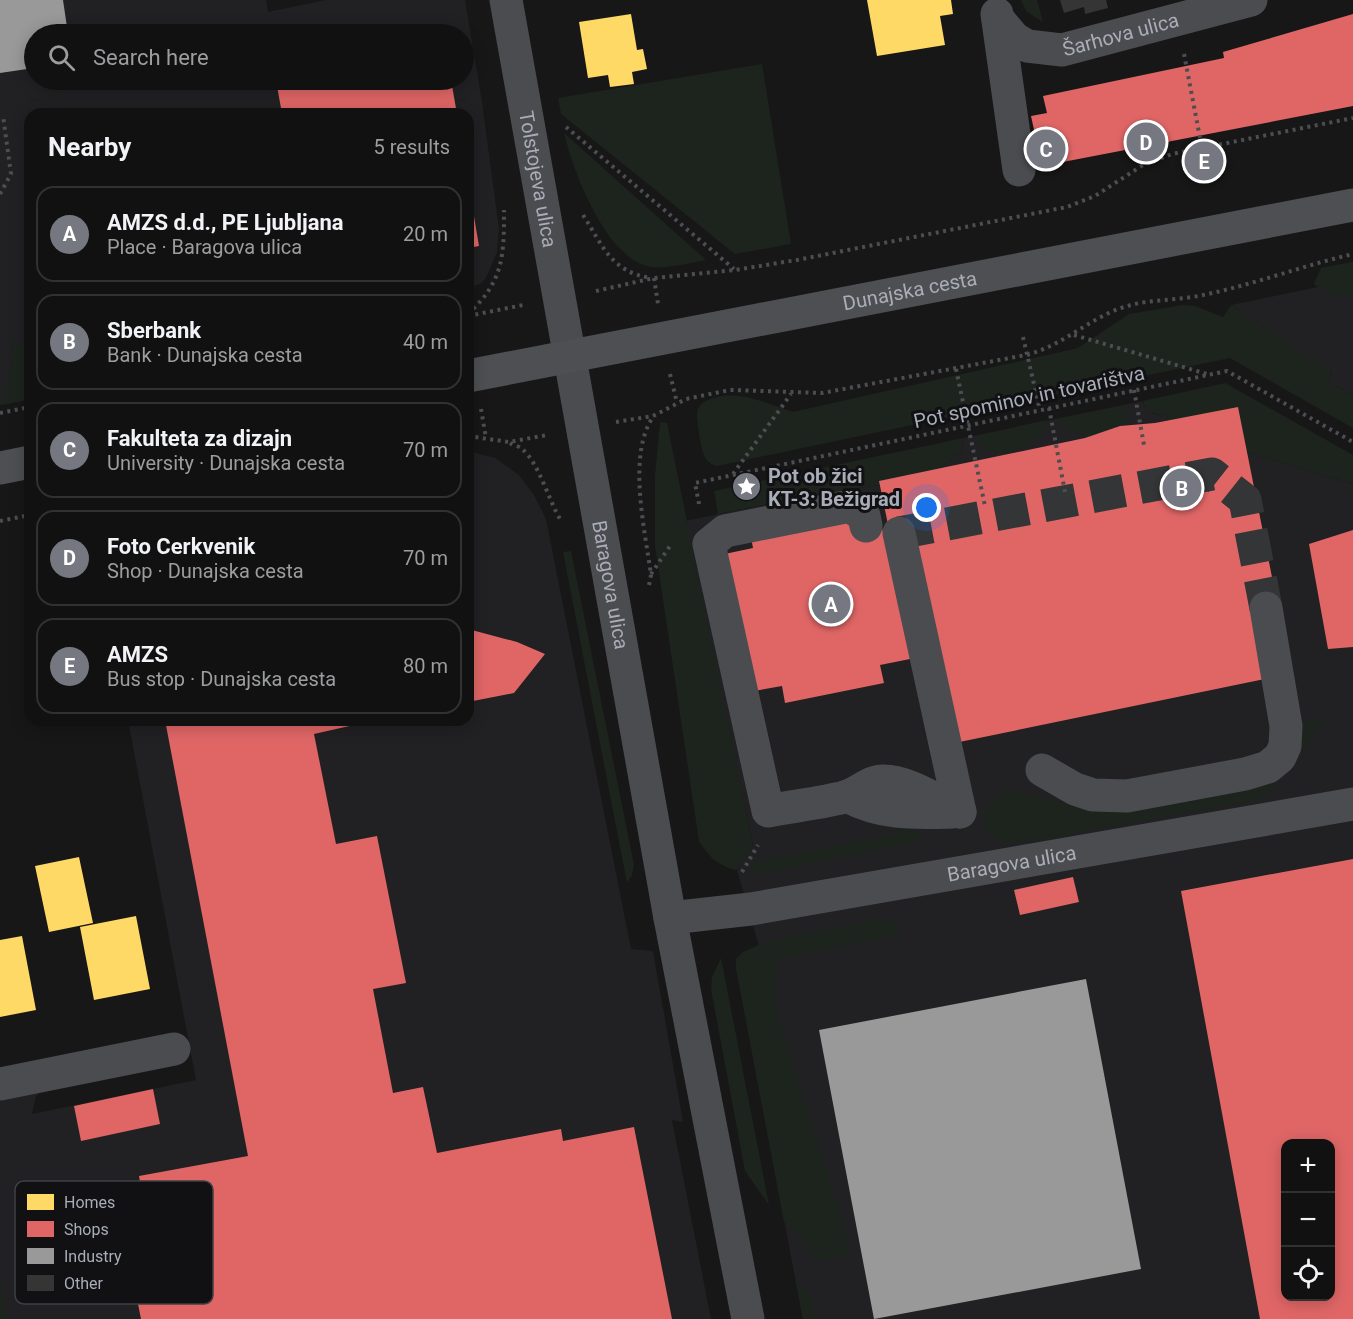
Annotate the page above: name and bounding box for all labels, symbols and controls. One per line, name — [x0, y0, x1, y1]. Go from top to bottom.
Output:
street label: Šarhova ulica — [1060, 8, 1181, 61]
search box — [24, 24, 474, 90]
icon: search — [45, 41, 78, 74]
text: Search here — [93, 45, 209, 70]
street label: Tolstojeva ulica — [514, 109, 562, 249]
pin: D — [1126, 120, 1166, 164]
pin: C — [1026, 126, 1066, 172]
text: Nearby — [48, 132, 131, 162]
text: 5 results — [374, 135, 450, 159]
pin: E — [1184, 138, 1224, 184]
text: AMZS d.d., PE Ljubljana — [107, 210, 344, 235]
text: A — [63, 222, 76, 246]
text: 20 m — [403, 222, 448, 246]
text: Place · Baragova ulica — [107, 235, 302, 259]
street label: Dunajska cesta — [841, 266, 979, 315]
text: Sberbank — [107, 318, 201, 343]
text: B — [63, 330, 76, 354]
text: 40 m — [403, 330, 448, 354]
text: Bank · Dunajska cesta — [107, 343, 303, 367]
street label: Pot spominov in tovarištva — [911, 361, 1147, 433]
text: Fakulteta za dizajn — [107, 426, 292, 451]
text: C — [63, 438, 76, 462]
text: 70 m — [403, 438, 448, 462]
text: University · Dunajska cesta — [107, 451, 345, 475]
place label: Pot ob žici KT-3: Bežigrad — [768, 464, 900, 511]
pin: B — [1162, 466, 1202, 510]
place icon: Pot ob žici KT-3: Bežigrad — [731, 471, 763, 503]
your location — [912, 493, 941, 522]
street label: Baragova ulica — [587, 518, 634, 651]
text: Foto Cerkvenik — [107, 534, 255, 559]
text: D — [63, 546, 76, 570]
text: 70 m — [403, 546, 448, 570]
text: Shop · Dunajska cesta — [107, 559, 304, 583]
pin: A — [812, 582, 850, 626]
text: AMZS — [107, 642, 168, 667]
text: E — [64, 654, 75, 678]
text: 80 m — [403, 654, 448, 678]
text: Bus stop · Dunajska cesta — [107, 667, 336, 691]
street label: Baragova ulica — [945, 841, 1078, 887]
map controls — [1281, 1139, 1335, 1301]
button: + — [1281, 1139, 1335, 1193]
legend — [15, 1181, 213, 1304]
text: Homes — [64, 1193, 115, 1212]
button: − — [1281, 1193, 1335, 1247]
text: Shops — [64, 1220, 109, 1239]
text: Industry — [64, 1247, 122, 1266]
button: locate — [1281, 1247, 1335, 1301]
text: Other — [64, 1274, 104, 1293]

